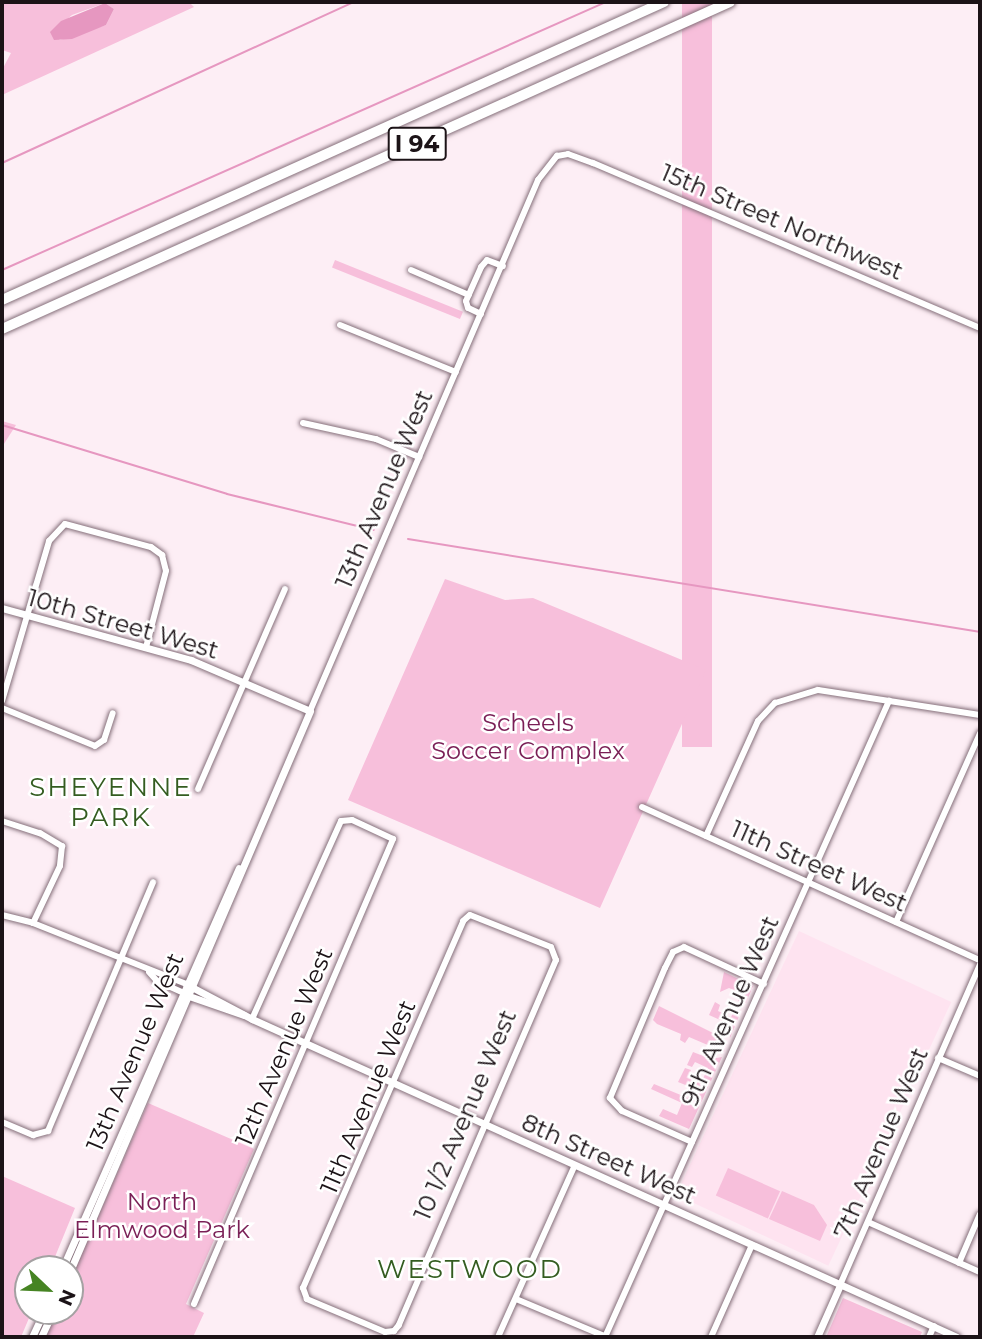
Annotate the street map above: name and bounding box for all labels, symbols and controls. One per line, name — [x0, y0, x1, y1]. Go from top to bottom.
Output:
road number: I 94 — [387, 125, 447, 164]
street label: 15th Street Northwest — [657, 158, 907, 286]
street label: 13th Avenue West — [329, 386, 439, 592]
street label: 10th Street West — [24, 583, 222, 665]
park label: Scheels Soccer Complex — [431, 709, 625, 765]
district label: SHEYENNE PARK — [30, 772, 192, 834]
street label: 11th Street West — [726, 814, 912, 918]
street label: 9th Avenue West — [675, 911, 785, 1111]
street label: 12th Avenue West — [229, 943, 339, 1151]
street label: 13th Avenue West — [80, 949, 190, 1155]
street label: 11th Avenue West — [314, 996, 422, 1198]
street label: 10 1/2 Avenue West — [408, 1006, 522, 1224]
street label: 7th Avenue West — [828, 1043, 934, 1243]
street label: 8th Street West — [517, 1108, 701, 1210]
park label: North Elmwood Park — [74, 1188, 250, 1244]
district label: WESTWOOD — [378, 1254, 562, 1286]
north arrow — [14, 1255, 84, 1325]
text: N — [53, 1286, 81, 1309]

